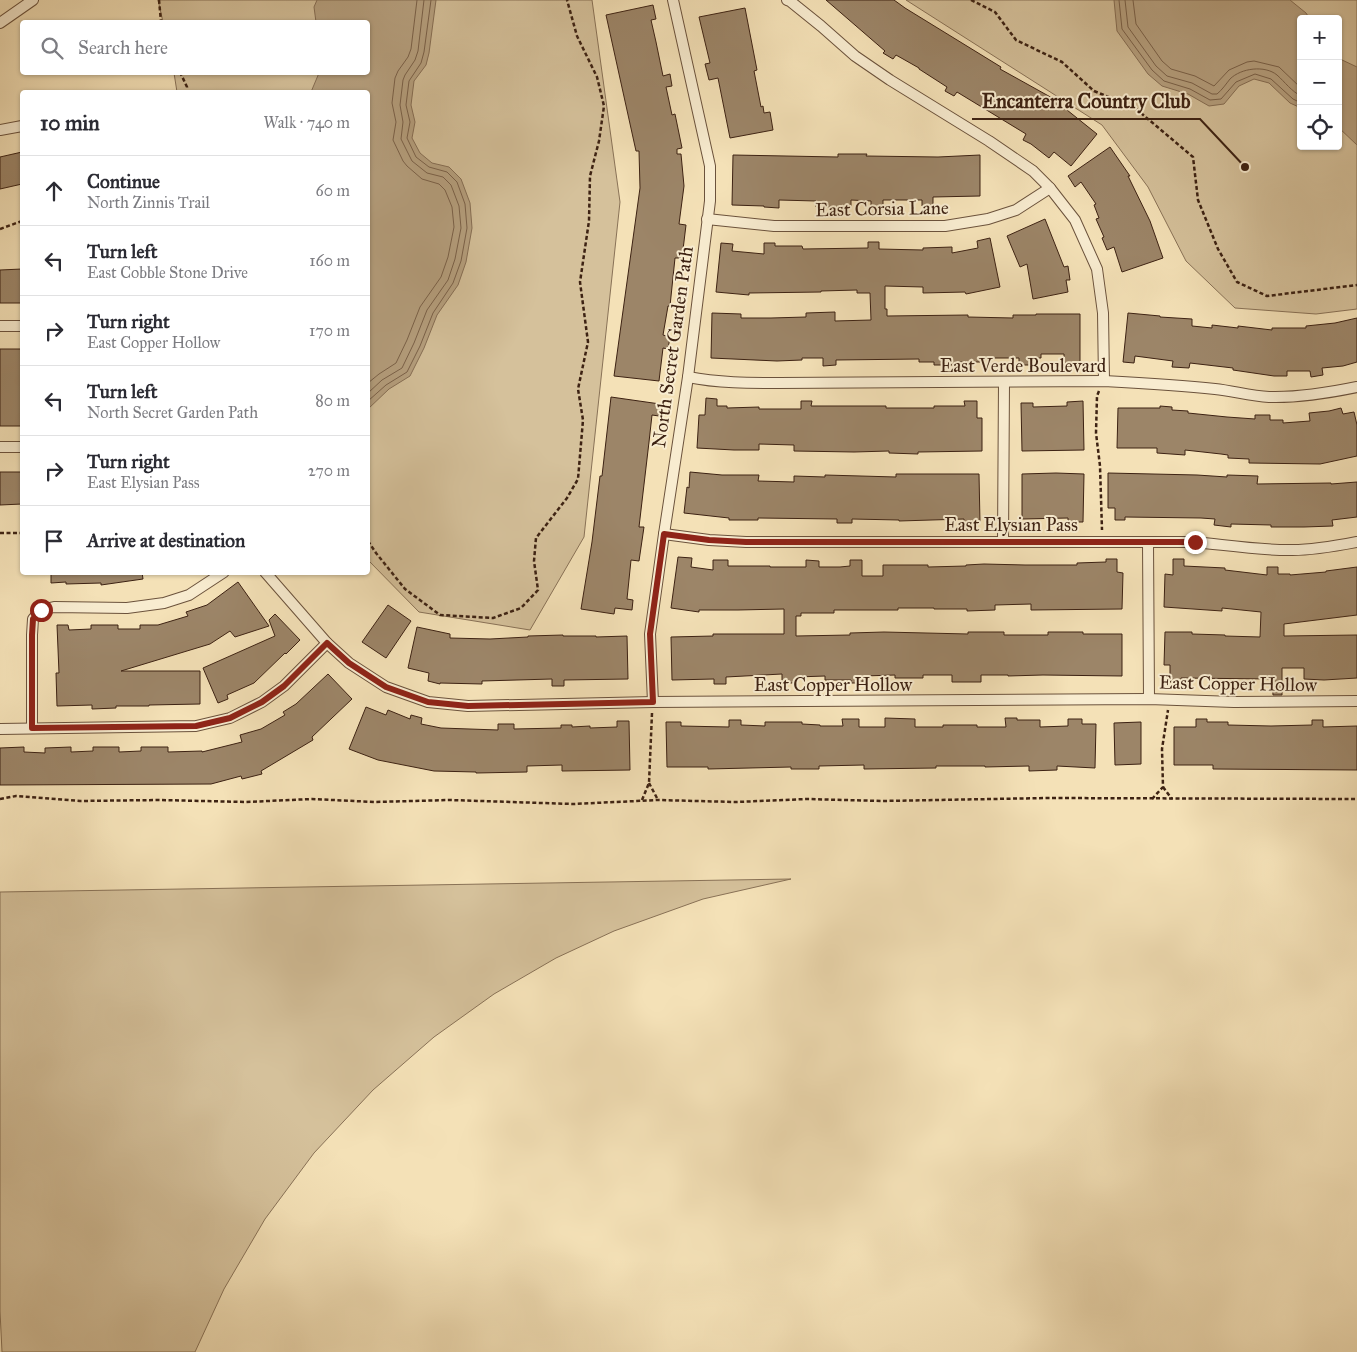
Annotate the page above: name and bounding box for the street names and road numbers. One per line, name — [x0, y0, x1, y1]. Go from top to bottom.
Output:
street label: East Corsia Lane — [815, 196, 949, 221]
street label: North Secret Garden Path — [647, 244, 698, 449]
street label: East Verde Boulevard — [940, 354, 1107, 377]
street label: East Elysian Pass — [944, 513, 1078, 536]
street label: East Copper Hollow — [1159, 671, 1318, 696]
street label: East Copper Hollow — [754, 673, 913, 696]

